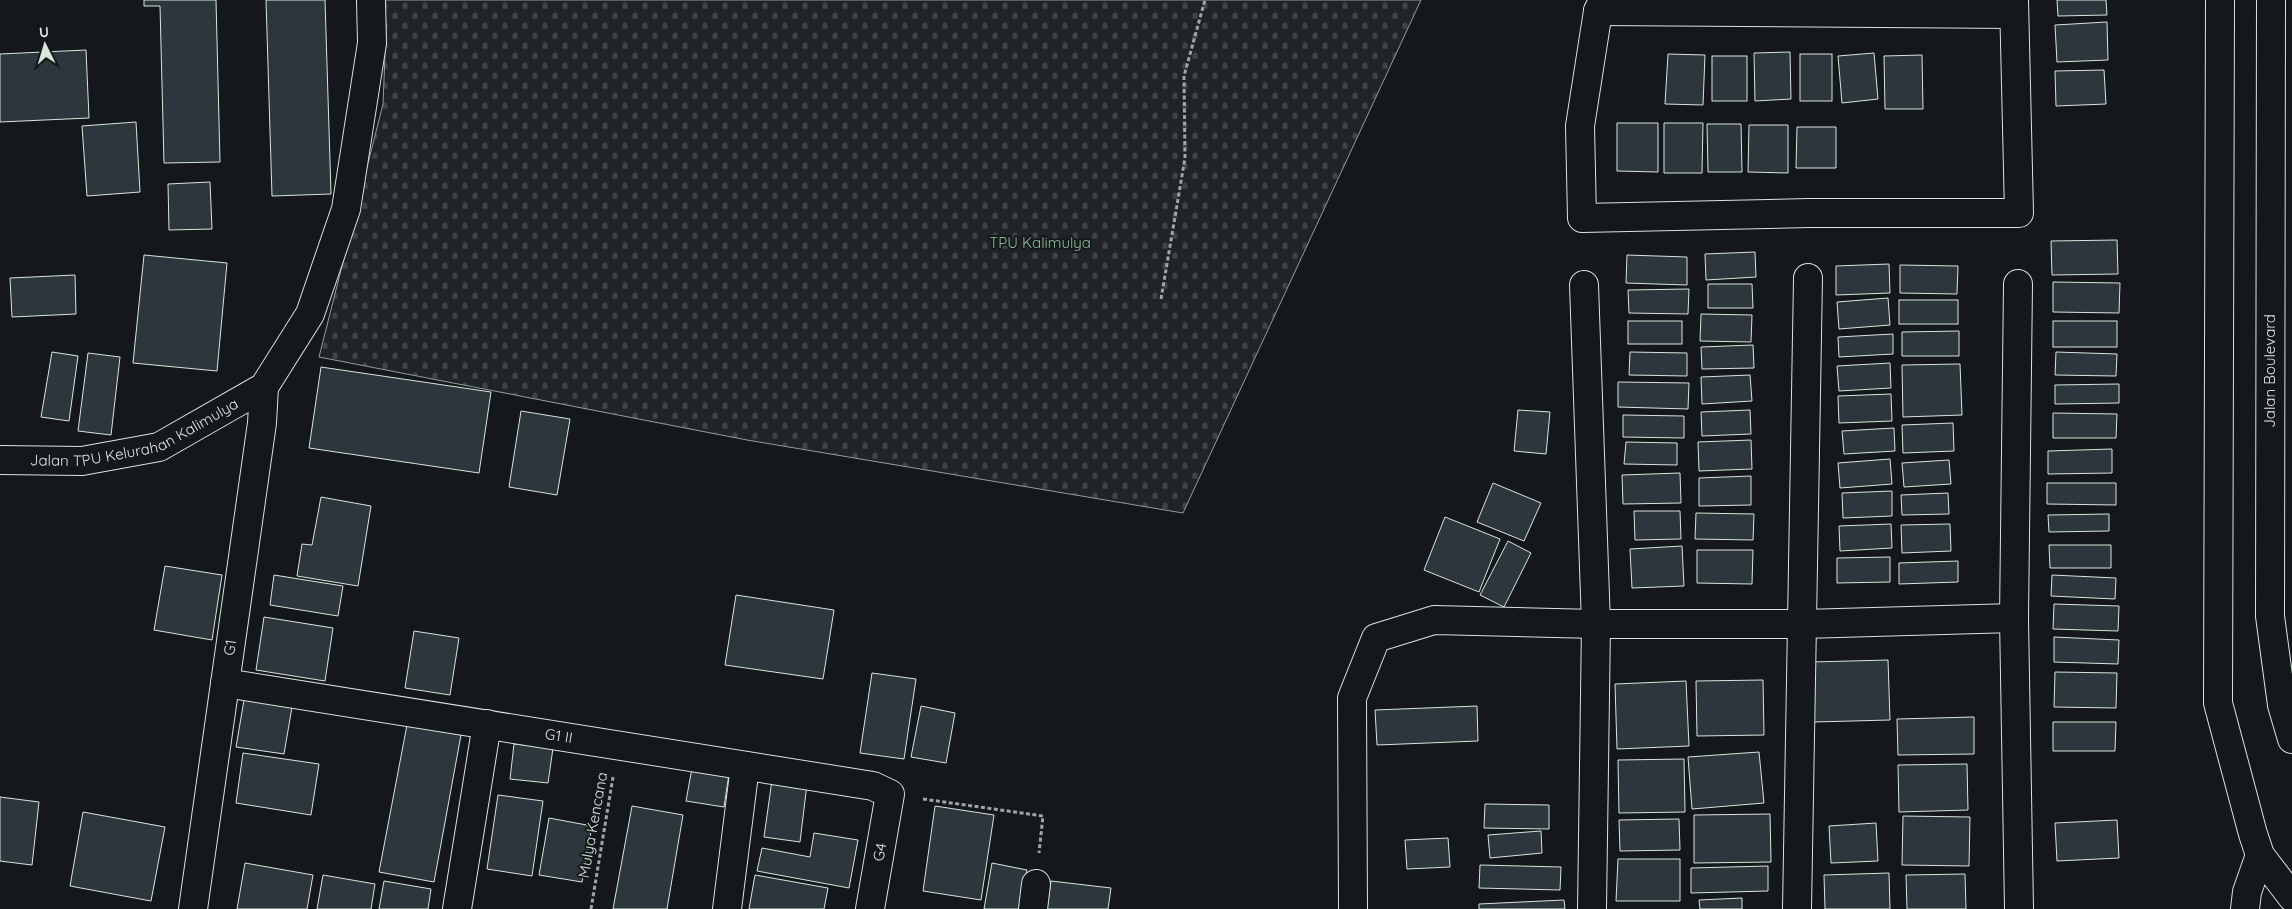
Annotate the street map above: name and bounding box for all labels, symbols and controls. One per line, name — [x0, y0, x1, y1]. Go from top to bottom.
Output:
north arrow — [20, 20, 70, 70]
text: U — [38, 23, 50, 41]
park label: TPU Kalimulya — [989, 233, 1091, 252]
street label: Jalan Boulevard — [2260, 314, 2279, 428]
street label: Jalan TPU Kelurahan Kalimulya — [30, 394, 241, 470]
street label: G1 — [219, 638, 240, 657]
street label: G1 II — [544, 724, 574, 747]
street label: Mulya Kencana — [574, 770, 611, 879]
street label: G4 — [869, 841, 890, 863]

